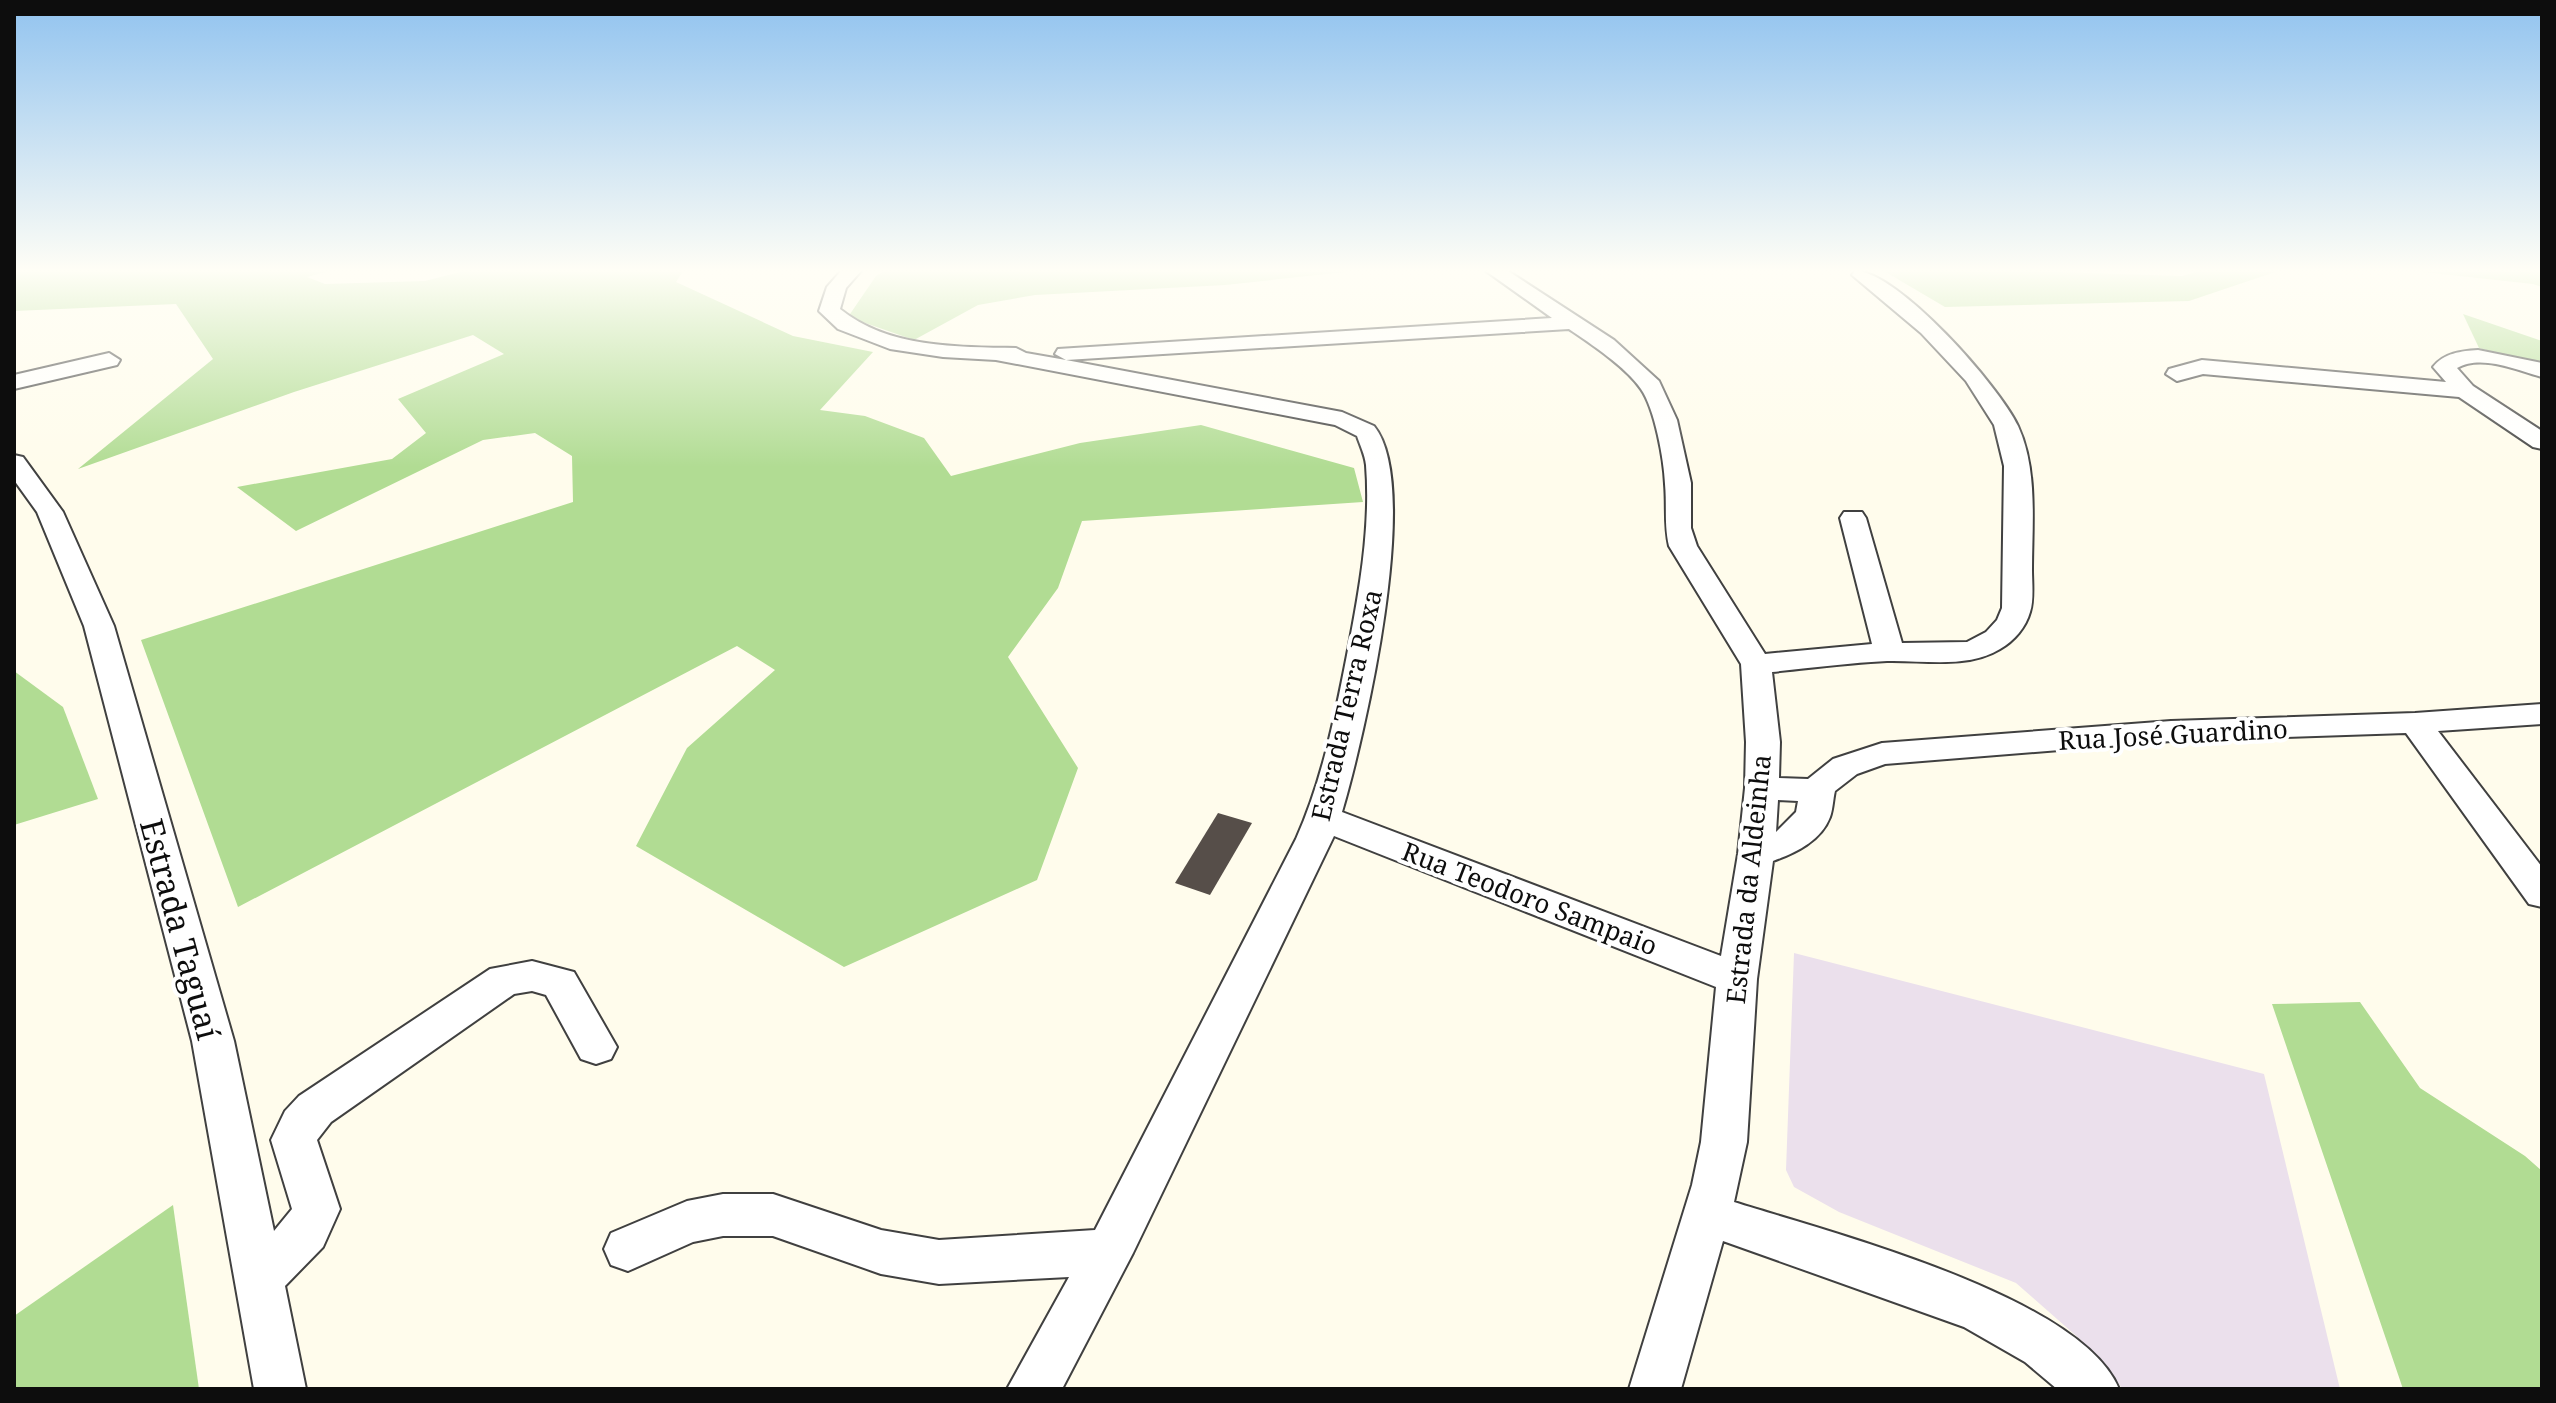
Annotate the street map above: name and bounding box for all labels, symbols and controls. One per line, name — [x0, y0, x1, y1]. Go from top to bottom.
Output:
street label: Estrada Terra Roxa — [1302, 586, 1390, 824]
street label: Rua José Guardino — [2057, 710, 2289, 758]
street label: Estrada da Aldeinha — [1717, 752, 1779, 1006]
street label: Estrada Taguaí — [131, 814, 231, 1044]
street label: Rua Teodoro Sampaio — [1397, 833, 1663, 963]

